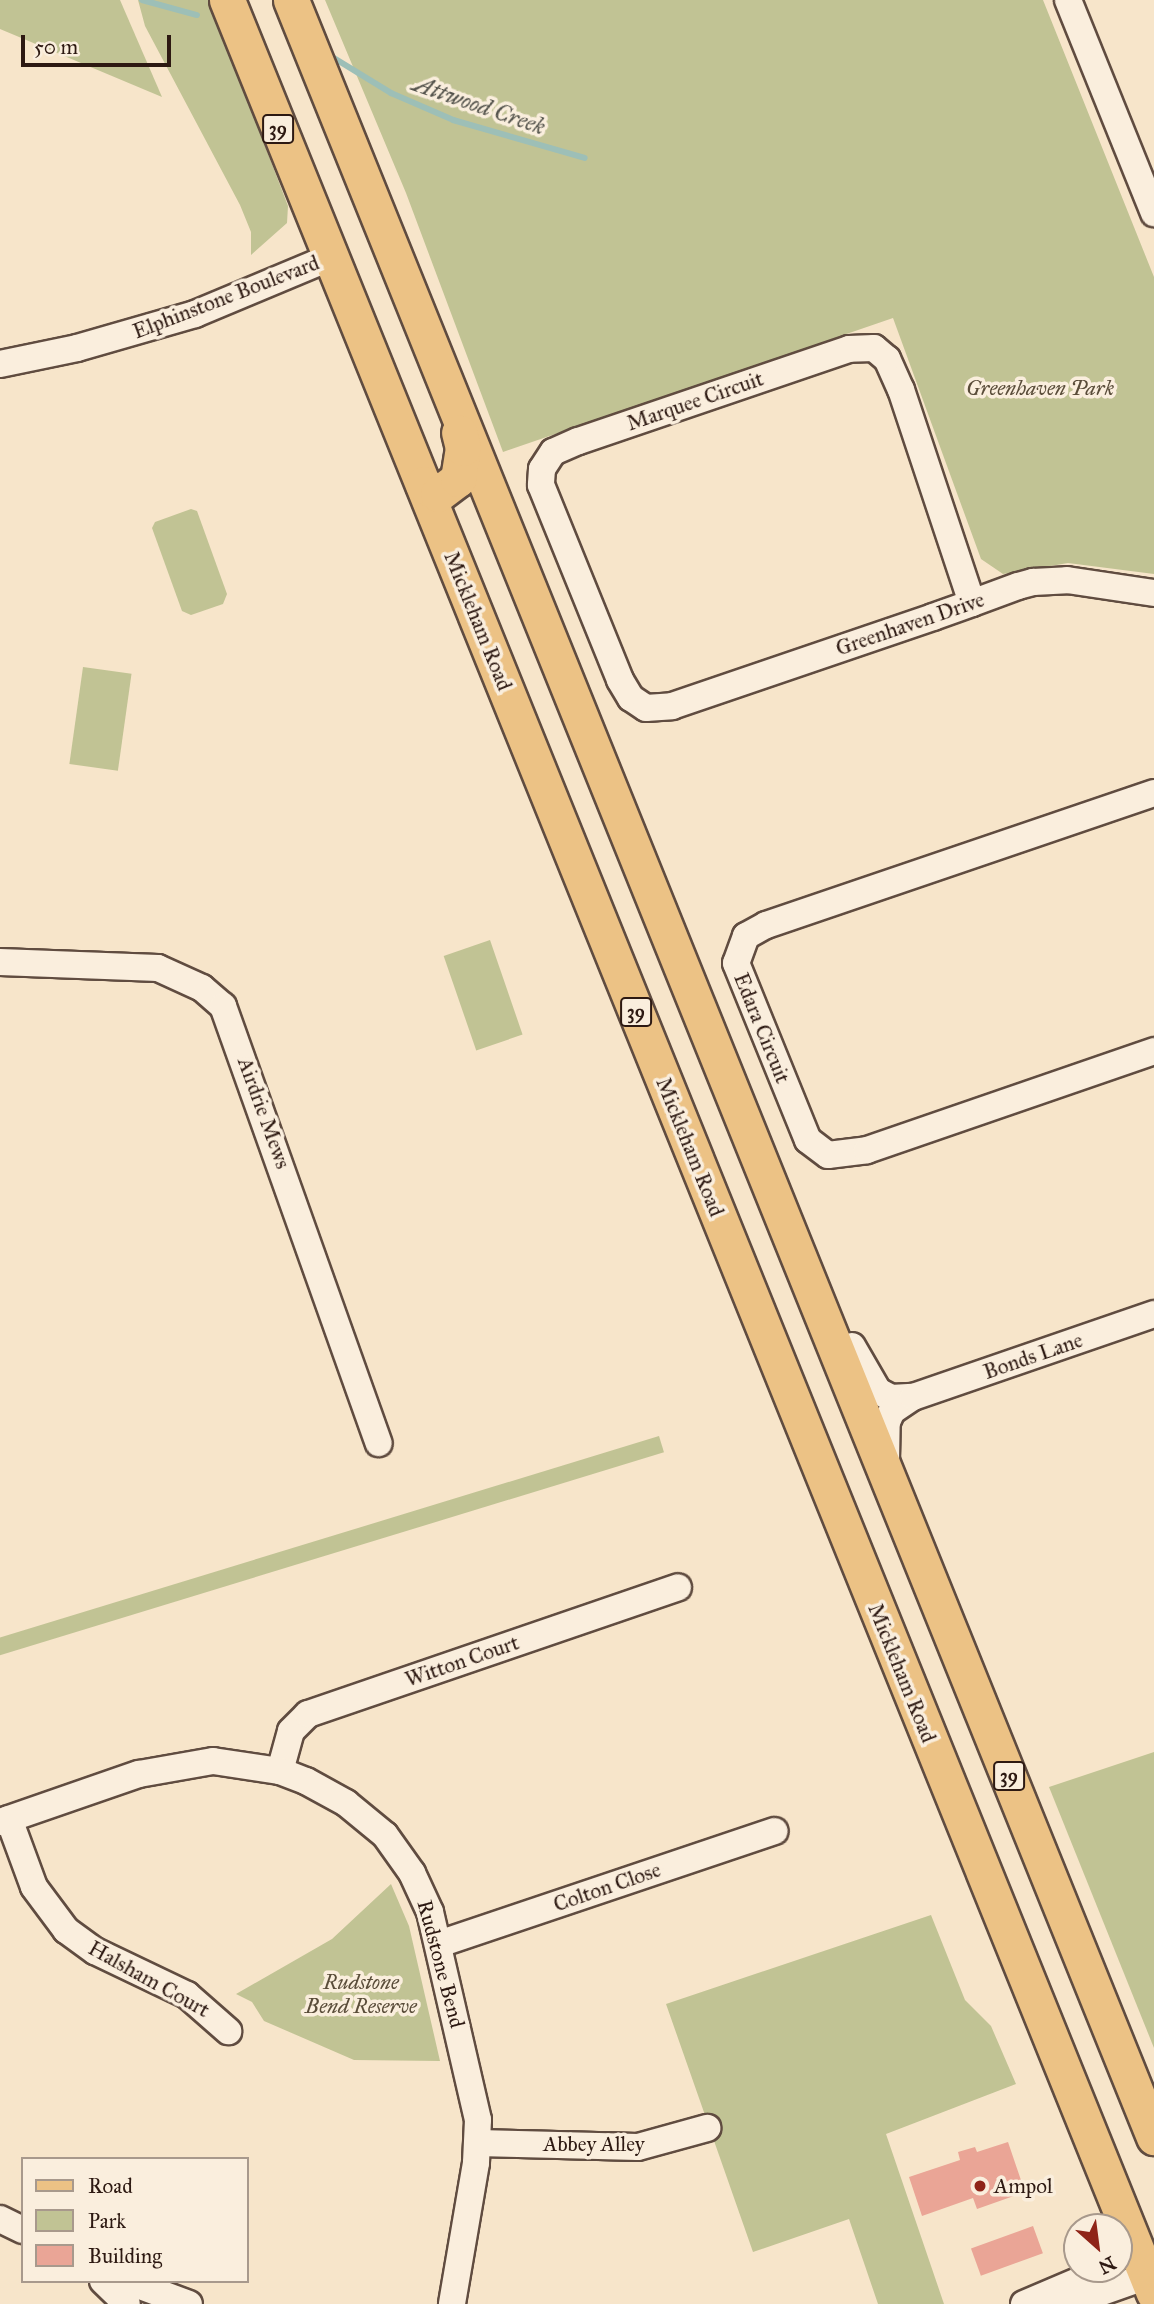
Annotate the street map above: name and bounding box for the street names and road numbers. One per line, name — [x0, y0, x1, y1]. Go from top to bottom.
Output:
road number: 39 — [260, 113, 296, 144]
street label: Elphinstone Boulevard — [129, 250, 323, 344]
street label: Marquee Circuit — [623, 366, 767, 436]
street label: Mickleham Road — [439, 548, 517, 694]
street label: Greenhaven Drive — [832, 587, 988, 661]
street label: Edara Circuit — [728, 969, 796, 1087]
road number: 39 — [618, 996, 654, 1028]
street label: Airdrie Mews — [232, 1054, 296, 1172]
street label: Mickleham Road — [651, 1074, 729, 1220]
street label: Bonds Lane — [980, 1327, 1086, 1385]
street label: Mickleham Road — [863, 1600, 941, 1746]
street label: Witton Court — [402, 1630, 522, 1692]
road number: 39 — [992, 1760, 1026, 1792]
street label: Colton Close — [550, 1857, 664, 1917]
street label: Rudstone Bend — [412, 1897, 470, 2031]
street label: Halsham Court — [84, 1935, 214, 2023]
street label: Abbey Alley — [543, 2131, 645, 2157]

